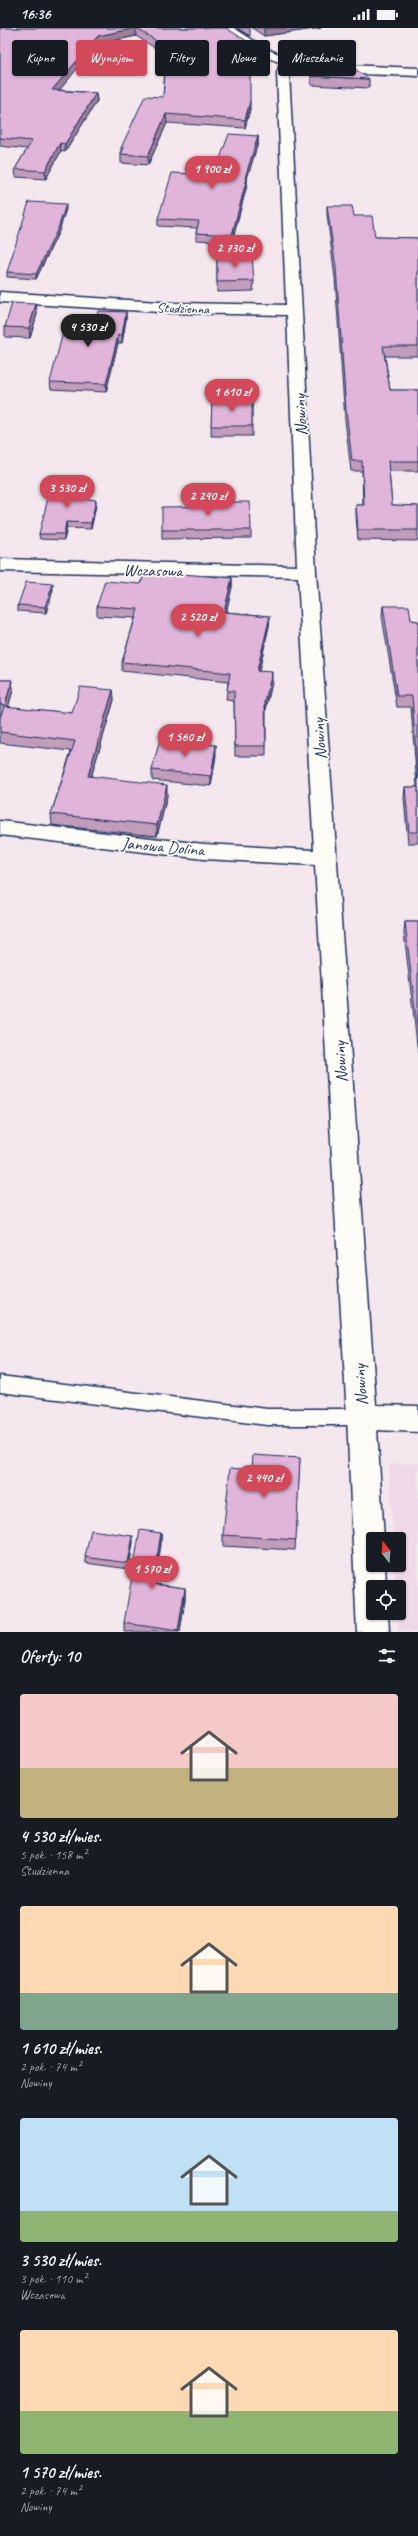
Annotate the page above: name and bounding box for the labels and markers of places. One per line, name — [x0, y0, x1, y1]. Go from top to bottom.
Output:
pin: 1 900 zł — [171, 156, 253, 190]
pin: 2 730 zł — [194, 235, 276, 269]
pin: 4 530 zł — [47, 314, 129, 348]
pin: 1 610 zł — [191, 379, 273, 413]
pin: 3 530 zł — [26, 475, 108, 509]
pin: 2 240 zł — [167, 483, 249, 517]
pin: 2 520 zł — [157, 604, 239, 638]
pin: 1 560 zł — [144, 724, 226, 758]
pin: 2 440 zł — [223, 1465, 305, 1499]
pin: 1 570 zł — [111, 1556, 193, 1590]

